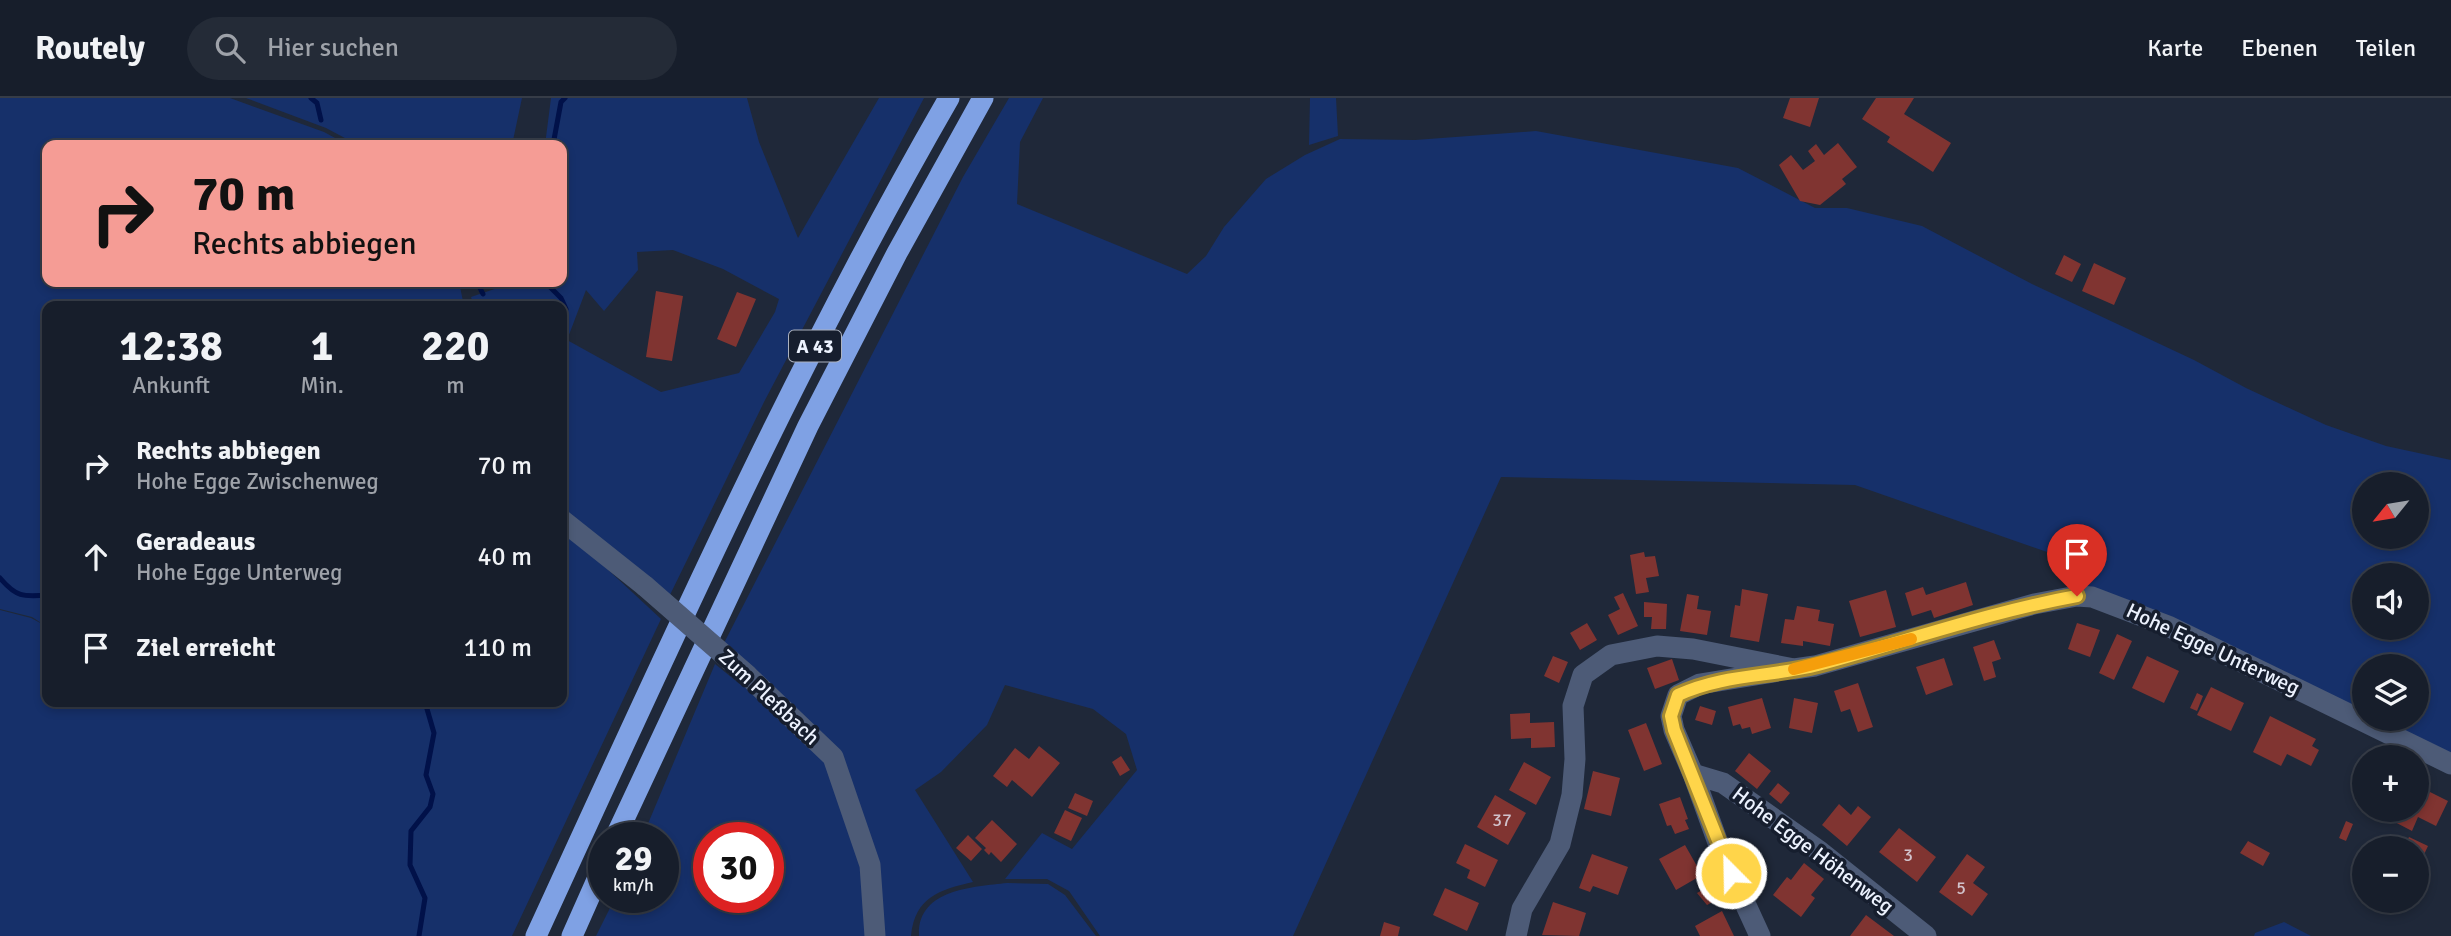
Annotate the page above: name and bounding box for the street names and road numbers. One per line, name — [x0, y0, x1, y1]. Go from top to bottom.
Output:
road number: A 43 — [789, 330, 841, 362]
street label: Hohe Egge Unterweg — [2122, 597, 2304, 701]
street label: Zum Pleßbach — [713, 644, 825, 750]
street label: Hohe Egge Höhenweg — [1727, 781, 1899, 919]

